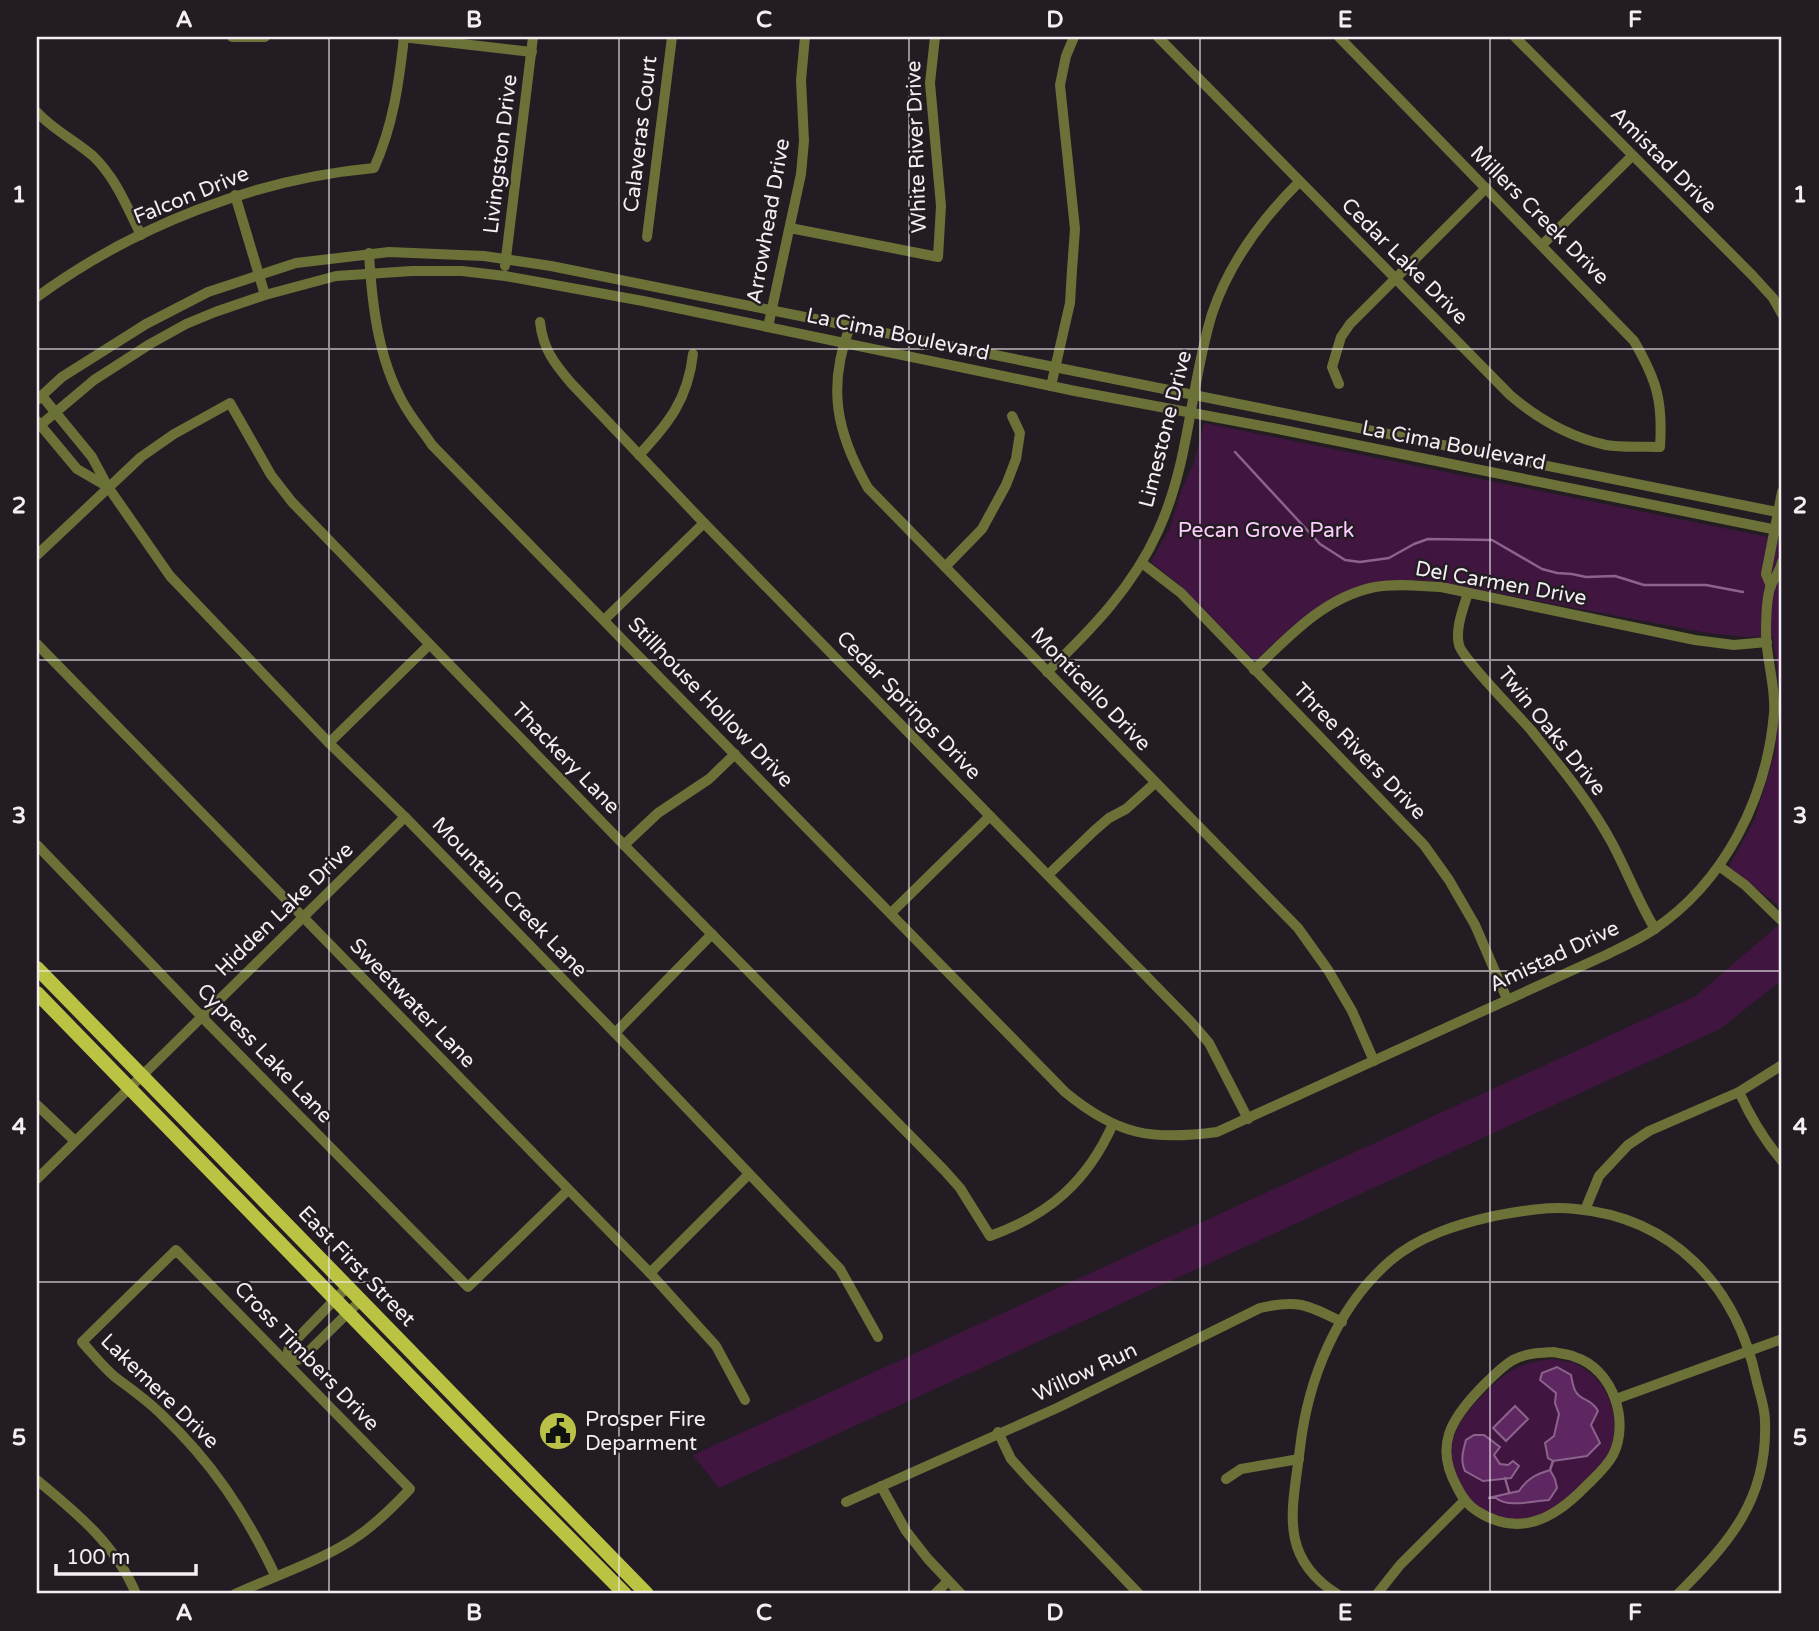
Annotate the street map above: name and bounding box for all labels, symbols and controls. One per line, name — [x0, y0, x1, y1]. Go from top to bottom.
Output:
text: A — [175, 6, 193, 34]
text: B — [466, 6, 482, 34]
text: C — [756, 6, 772, 34]
text: D — [1046, 6, 1064, 34]
text: E — [1338, 6, 1352, 34]
text: F — [1628, 6, 1642, 34]
street label: Calaveras Court — [618, 54, 662, 214]
street label: White River Drive — [901, 60, 932, 234]
street label: Livingston Drive — [478, 73, 523, 235]
street label: Amistad Drive — [1605, 102, 1722, 219]
street label: Arrowhead Drive — [742, 136, 795, 306]
street label: Millers Creek Drive — [1465, 141, 1614, 290]
street label: Falcon Drive — [130, 161, 253, 230]
text: 1 — [12, 181, 26, 209]
text: 1 — [1793, 181, 1807, 209]
street label: Cedar Lake Drive — [1336, 193, 1473, 330]
street label: La Cima Boulevard — [804, 303, 992, 366]
street label: Limestone Drive — [1134, 348, 1197, 510]
street label: La Cima Boulevard — [1360, 415, 1548, 476]
text: 2 — [12, 492, 26, 520]
text: 2 — [1793, 492, 1807, 520]
park label: Pecan Grove Park — [1178, 518, 1354, 543]
street label: Del Carmen Drive — [1413, 556, 1589, 611]
street label: Stillhouse Hollow Drive — [623, 612, 799, 793]
street label: Monticello Drive — [1025, 622, 1156, 756]
street label: Cedar Springs Drive — [831, 626, 986, 785]
street label: Twin Oaks Drive — [1492, 662, 1611, 801]
street label: Three Rivers Drive — [1288, 678, 1431, 825]
street label: Thackery Lane — [506, 698, 625, 819]
text: 3 — [12, 802, 26, 830]
text: 3 — [1793, 802, 1807, 830]
street label: Mountain Creek Lane — [427, 812, 593, 983]
street label: Hidden Lake Drive — [210, 837, 358, 981]
street label: Amistad Drive — [1485, 915, 1623, 997]
street label: Sweetwater Lane — [344, 933, 481, 1073]
street label: Cypress Lake Lane — [192, 978, 338, 1128]
text: 4 — [12, 1113, 27, 1141]
text: 4 — [1793, 1113, 1808, 1141]
street label: East First Street — [293, 1201, 420, 1332]
street label: Cross Timbers Drive — [229, 1276, 385, 1436]
street label: Lakemere Drive — [95, 1329, 224, 1454]
street label: Willow Run — [1029, 1337, 1141, 1407]
place label: Prosper Fire Deparment — [585, 1407, 706, 1456]
public building icon: Prosper Fire Deparment — [537, 1410, 579, 1452]
text: 5 — [12, 1424, 26, 1452]
text: 5 — [1793, 1424, 1807, 1452]
scale bar — [56, 1533, 196, 1577]
text: 100 m — [66, 1545, 130, 1570]
text: A — [175, 1599, 193, 1627]
text: B — [466, 1599, 482, 1627]
text: C — [756, 1599, 772, 1627]
text: D — [1046, 1599, 1064, 1627]
text: E — [1338, 1599, 1352, 1627]
text: F — [1628, 1599, 1642, 1627]

